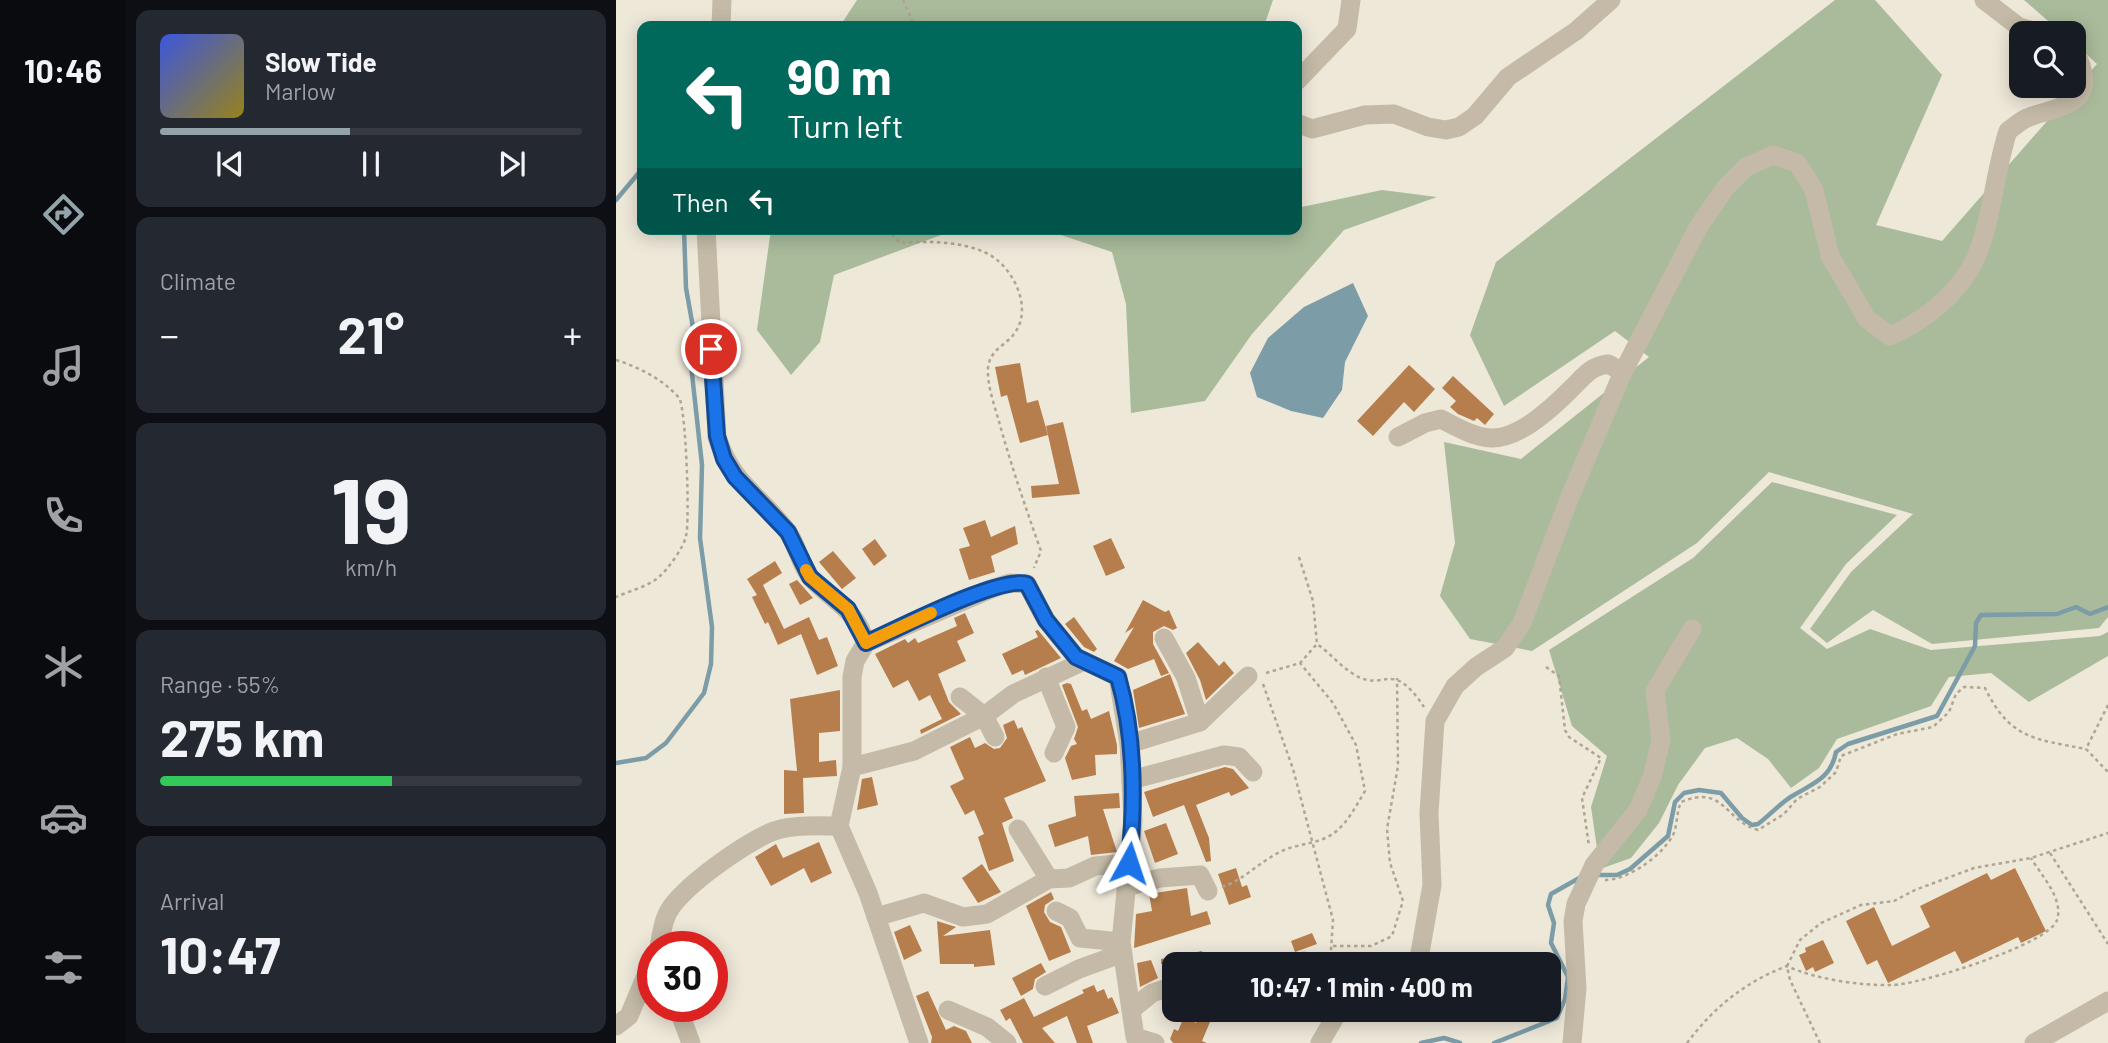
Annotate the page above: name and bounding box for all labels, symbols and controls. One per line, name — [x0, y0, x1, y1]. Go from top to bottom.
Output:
map controls — [2009, 21, 2086, 98]
button: search — [2009, 21, 2086, 98]
text: Slow Tide — [265, 46, 377, 77]
text: 90 m — [787, 46, 892, 105]
icon: left — [672, 49, 763, 140]
text: 10:46 — [24, 51, 102, 89]
text: Marlow — [265, 77, 336, 105]
text: Turn left — [787, 106, 904, 144]
icon: previous — [211, 145, 249, 183]
icon: pause — [352, 145, 390, 183]
icon: next — [493, 145, 531, 183]
icon: left — [743, 182, 781, 220]
text: Then — [672, 186, 729, 217]
icon: directions — [39, 190, 88, 239]
text: Climate — [160, 267, 236, 295]
text: 21° — [338, 302, 404, 364]
text: − — [160, 311, 179, 357]
text: + — [563, 311, 582, 357]
pin — [681, 319, 741, 379]
icon: arrive — [692, 330, 730, 368]
icon: music — [39, 341, 88, 390]
text: 19 — [331, 453, 411, 562]
icon: phone — [39, 491, 88, 540]
text: km/h — [345, 553, 397, 581]
icon: climate — [39, 642, 88, 691]
text: Range · 55% — [160, 670, 280, 698]
text: 275 km — [160, 705, 324, 767]
icon: car — [39, 793, 88, 842]
position arrow — [1092, 826, 1166, 900]
text: Arrival — [160, 887, 224, 915]
text: 10:47 — [160, 922, 280, 984]
speed limit sign: 30 — [637, 931, 728, 1022]
icon: filters — [39, 943, 88, 992]
text: 10:47 · 1 min · 400 m — [1250, 971, 1473, 1002]

